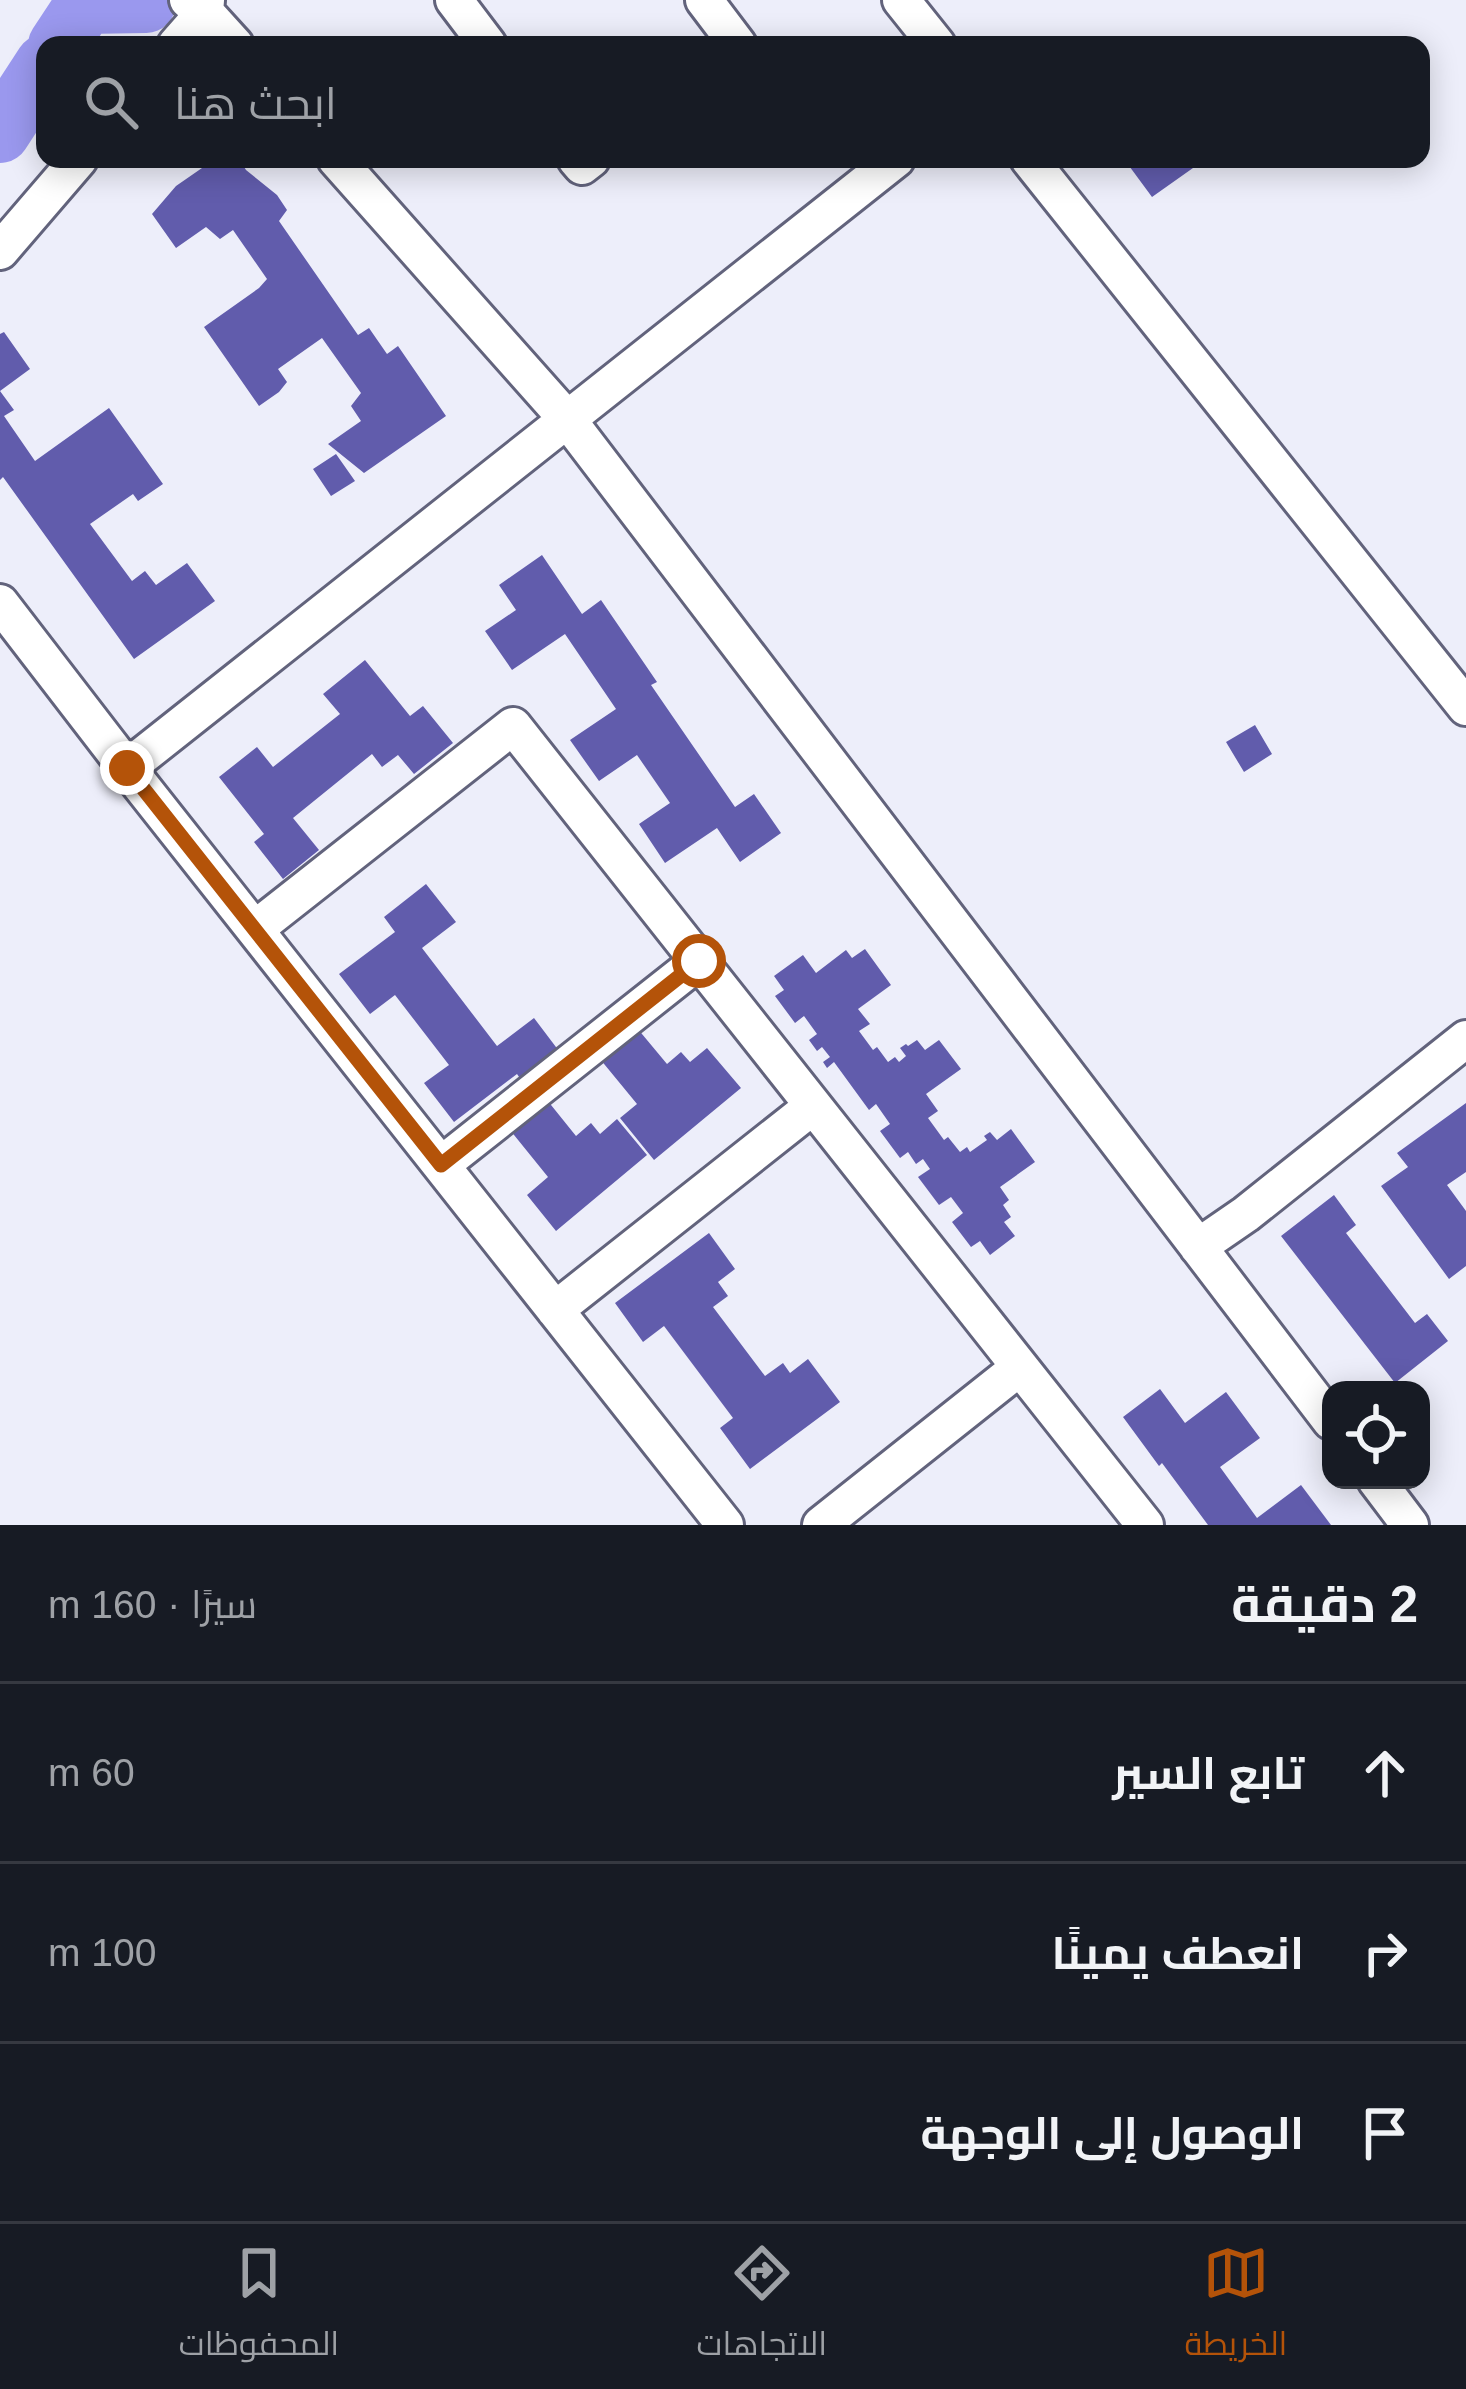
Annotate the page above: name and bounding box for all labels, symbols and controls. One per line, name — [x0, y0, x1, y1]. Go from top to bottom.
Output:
search box — [36, 36, 1430, 168]
icon: search — [78, 69, 144, 135]
text: ابحث هنا — [174, 78, 337, 129]
route end — [100, 741, 154, 795]
route start — [672, 934, 726, 988]
map controls — [1322, 1381, 1430, 1489]
button: locate — [1322, 1381, 1430, 1489]
text: 2 دقيقة — [1231, 1576, 1418, 1633]
text: سيرًا · 160 m — [48, 1583, 257, 1626]
icon: ahead — [1352, 1740, 1418, 1806]
text: تابع السير — [1113, 1748, 1304, 1799]
text: 60 m — [48, 1751, 135, 1794]
icon: right — [1352, 1920, 1418, 1986]
text: انعطف يمينًا — [1052, 1928, 1304, 1979]
text: 100 m — [48, 1931, 156, 1974]
icon: arrive — [1352, 2100, 1418, 2166]
text: الوصول إلى الوجهة — [920, 2108, 1304, 2159]
tab: المحفوظات — [179, 2240, 339, 2374]
tab: الاتجاهات — [697, 2240, 827, 2374]
tab: الخريطة — [1184, 2240, 1287, 2374]

